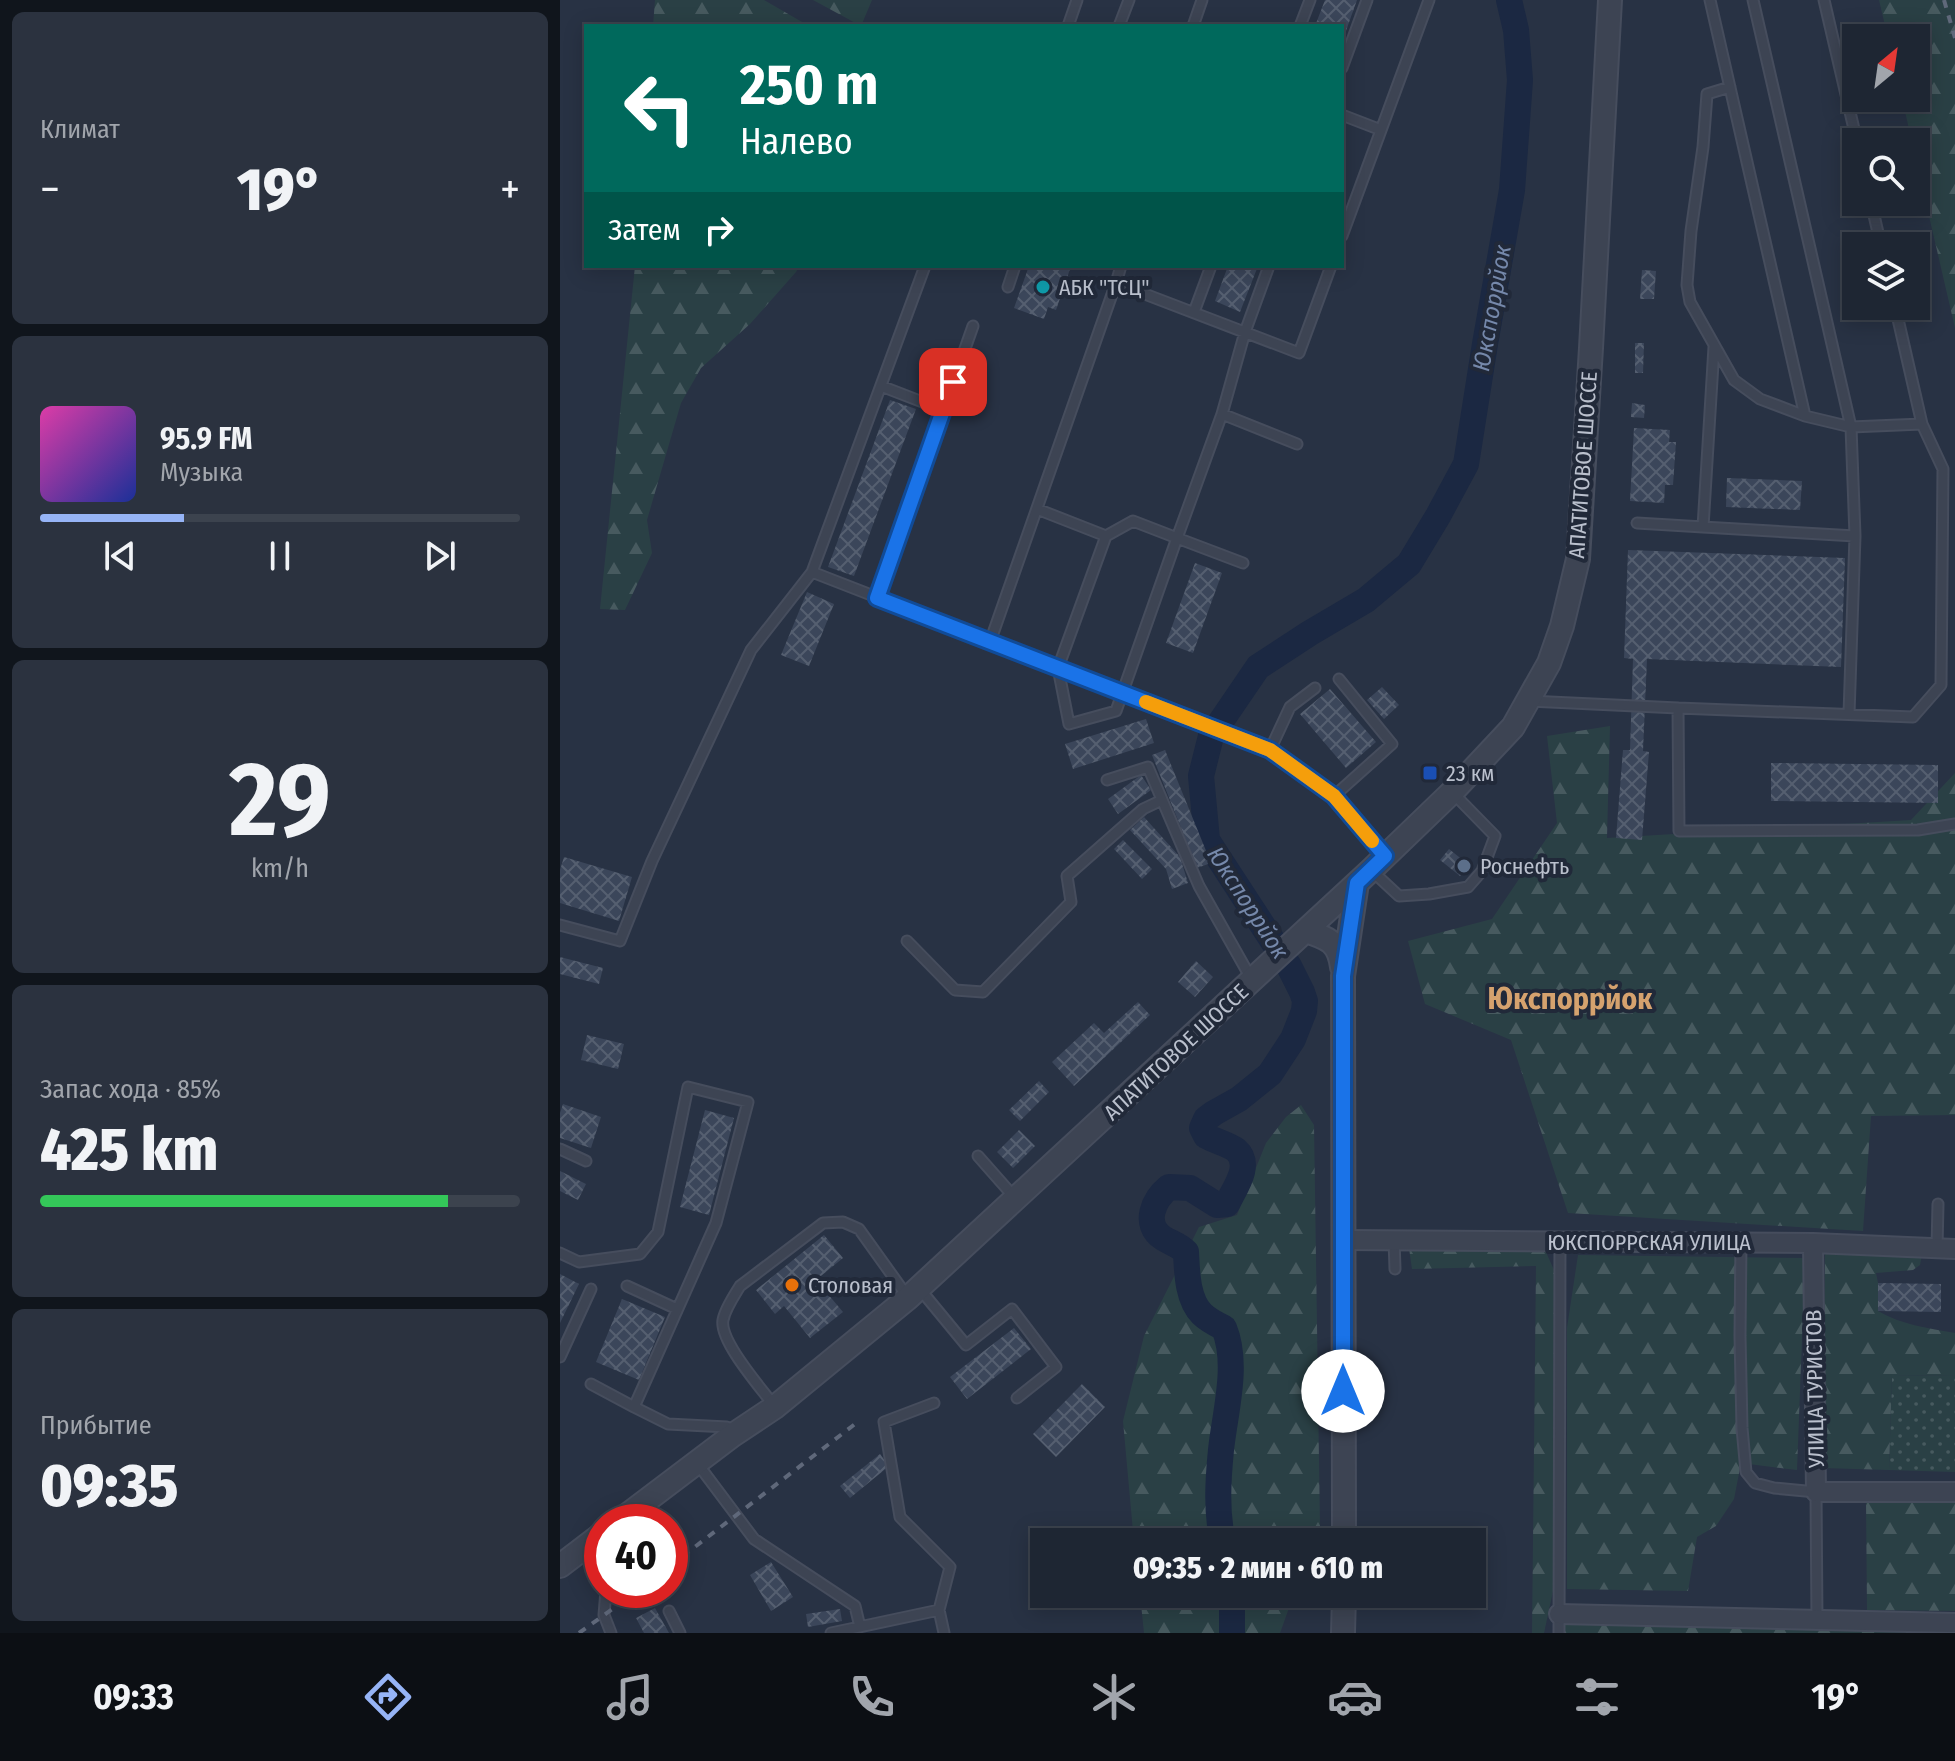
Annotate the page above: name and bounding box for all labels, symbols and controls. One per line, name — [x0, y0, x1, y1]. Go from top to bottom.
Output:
north arrow — [1842, 24, 1930, 112]
map controls — [1842, 24, 1930, 320]
text: 250 m — [740, 52, 878, 119]
icon: left — [608, 56, 712, 160]
text: Климат — [40, 114, 120, 145]
text: Налево — [740, 120, 853, 164]
button: search — [1842, 128, 1930, 216]
text: 19° — [237, 154, 323, 226]
text: − — [40, 163, 60, 216]
text: + — [500, 163, 520, 216]
icon: right — [697, 208, 741, 252]
text: Затем — [608, 212, 681, 248]
button: layers — [1842, 232, 1930, 320]
water label: Юкспоррйок — [1467, 242, 1517, 374]
place label: АБК "ТСЦ" — [1059, 274, 1150, 301]
marker: АБК "ТСЦ" — [1034, 278, 1052, 296]
pin — [919, 348, 987, 416]
icon: arrive — [931, 360, 975, 404]
street label: АПАТИТОВОЕ ШОССЕ — [1563, 370, 1603, 560]
text: 95.9 FM — [160, 421, 252, 457]
text: Музыка — [160, 457, 243, 488]
icon: previous — [98, 534, 142, 578]
icon: pause — [258, 534, 302, 578]
icon: next — [418, 534, 462, 578]
text: 29 — [229, 738, 331, 863]
place label: 23 км — [1446, 760, 1494, 787]
marker: 23 км — [1421, 764, 1439, 782]
water label: Юкспоррйок — [1201, 842, 1295, 965]
text: km/h — [251, 853, 309, 884]
place label: Роснефть — [1480, 853, 1569, 880]
marker: Роснефть — [1455, 857, 1473, 875]
street label: АПАТИТОВОЕ ШОССЕ — [1098, 978, 1254, 1126]
district label: Юкспоррйок — [1488, 981, 1653, 1017]
text: Запас хода · 85% — [40, 1074, 221, 1105]
text: 425 km — [40, 1114, 218, 1186]
street label: ЮКСПОРРСКАЯ УЛИЦА — [1547, 1229, 1751, 1256]
place label: Столовая — [808, 1272, 893, 1299]
marker: Столовая — [783, 1276, 801, 1294]
street label: УЛИЦА ТУРИСТОВ — [1800, 1310, 1830, 1469]
position arrow — [1301, 1349, 1385, 1433]
text: Прибытие — [40, 1410, 152, 1441]
text: 09:35 — [40, 1450, 178, 1522]
speed limit sign: 40 — [584, 1504, 688, 1608]
text: 09:35 · 2 мин · 610 m — [1133, 1550, 1383, 1586]
icon: directions — [360, 1669, 416, 1725]
icon: music — [602, 1669, 658, 1725]
icon: phone — [844, 1669, 900, 1725]
icon: climate — [1086, 1669, 1142, 1725]
icon: car — [1327, 1669, 1383, 1725]
icon: filters — [1569, 1669, 1625, 1725]
text: 09:33 — [93, 1675, 174, 1719]
text: 19° — [1811, 1675, 1862, 1719]

